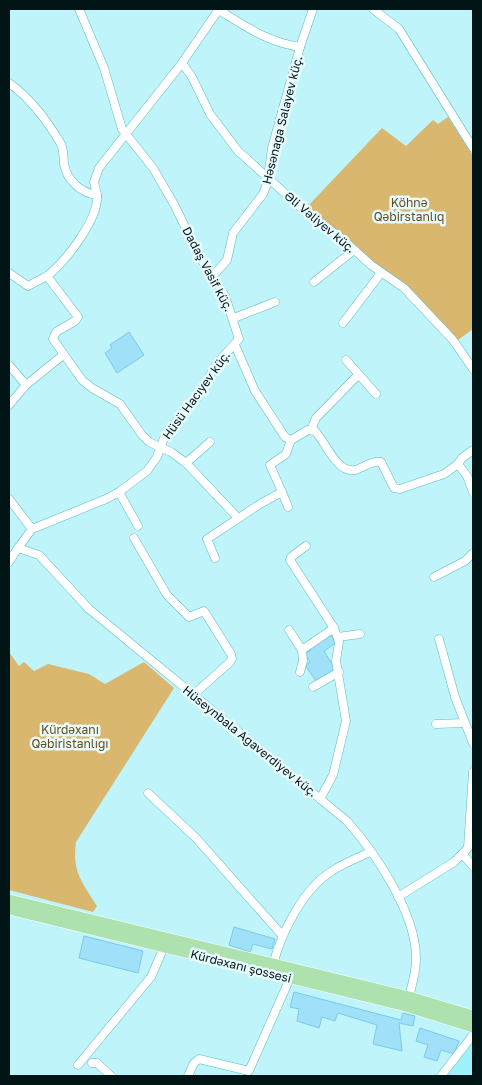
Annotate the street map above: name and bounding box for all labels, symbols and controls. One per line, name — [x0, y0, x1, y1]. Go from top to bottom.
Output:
street label: Həsənağa Salayev küç. — [259, 54, 305, 186]
street label: Əli Vəliyev küç. — [282, 188, 358, 256]
park label: Köhnə Qəbirstanlıq — [374, 195, 444, 224]
street label: Dadaş Vasif küç. — [179, 224, 237, 314]
street label: Hüsü Hacıyev küç. — [159, 348, 233, 442]
street label: Hüseynbala Ağaverdiyev küç. — [180, 682, 320, 800]
park label: Kürdəxanı Qəbiristanlığı — [31, 722, 109, 751]
street label: Kürdəxanı şossesi — [189, 946, 293, 986]

